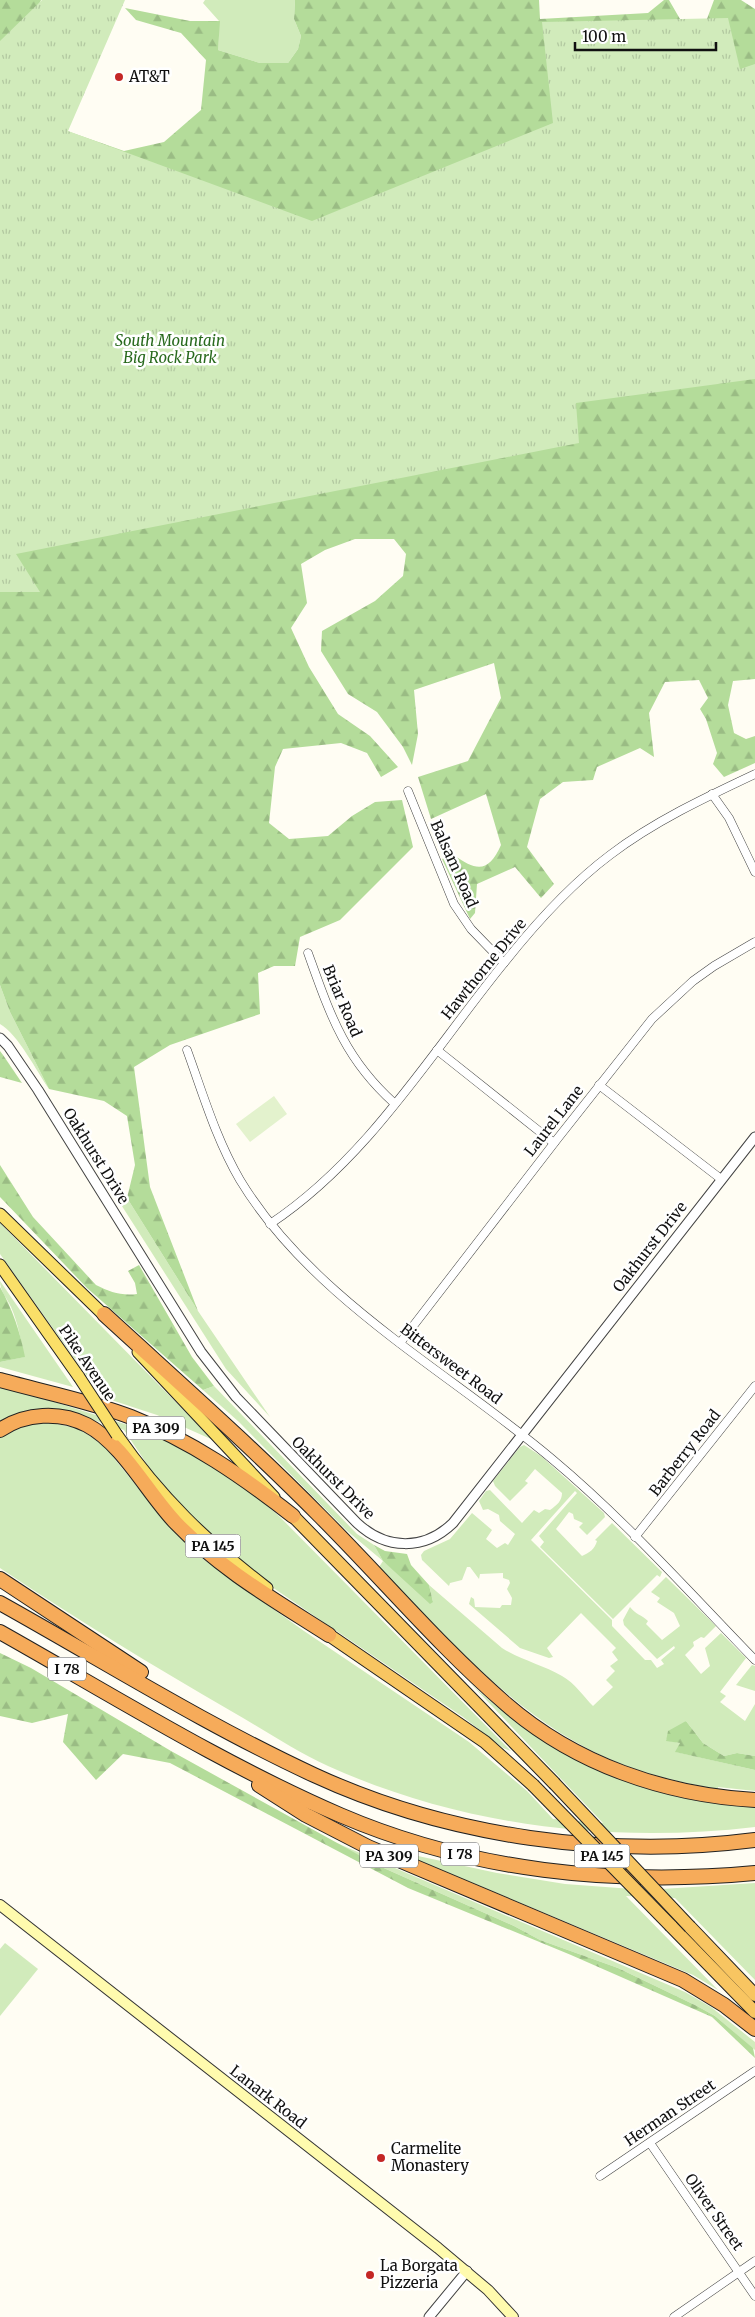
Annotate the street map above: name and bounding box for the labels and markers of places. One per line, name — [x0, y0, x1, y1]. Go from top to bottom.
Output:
place label: AT&T — [128, 67, 170, 86]
marker: AT&T — [113, 71, 125, 83]
place label: Carmelite Monastery — [391, 2139, 469, 2175]
marker: Carmelite Monastery — [375, 2152, 387, 2164]
place label: La Borgata Pizzeria — [380, 2256, 458, 2292]
marker: La Borgata Pizzeria — [364, 2269, 376, 2281]

